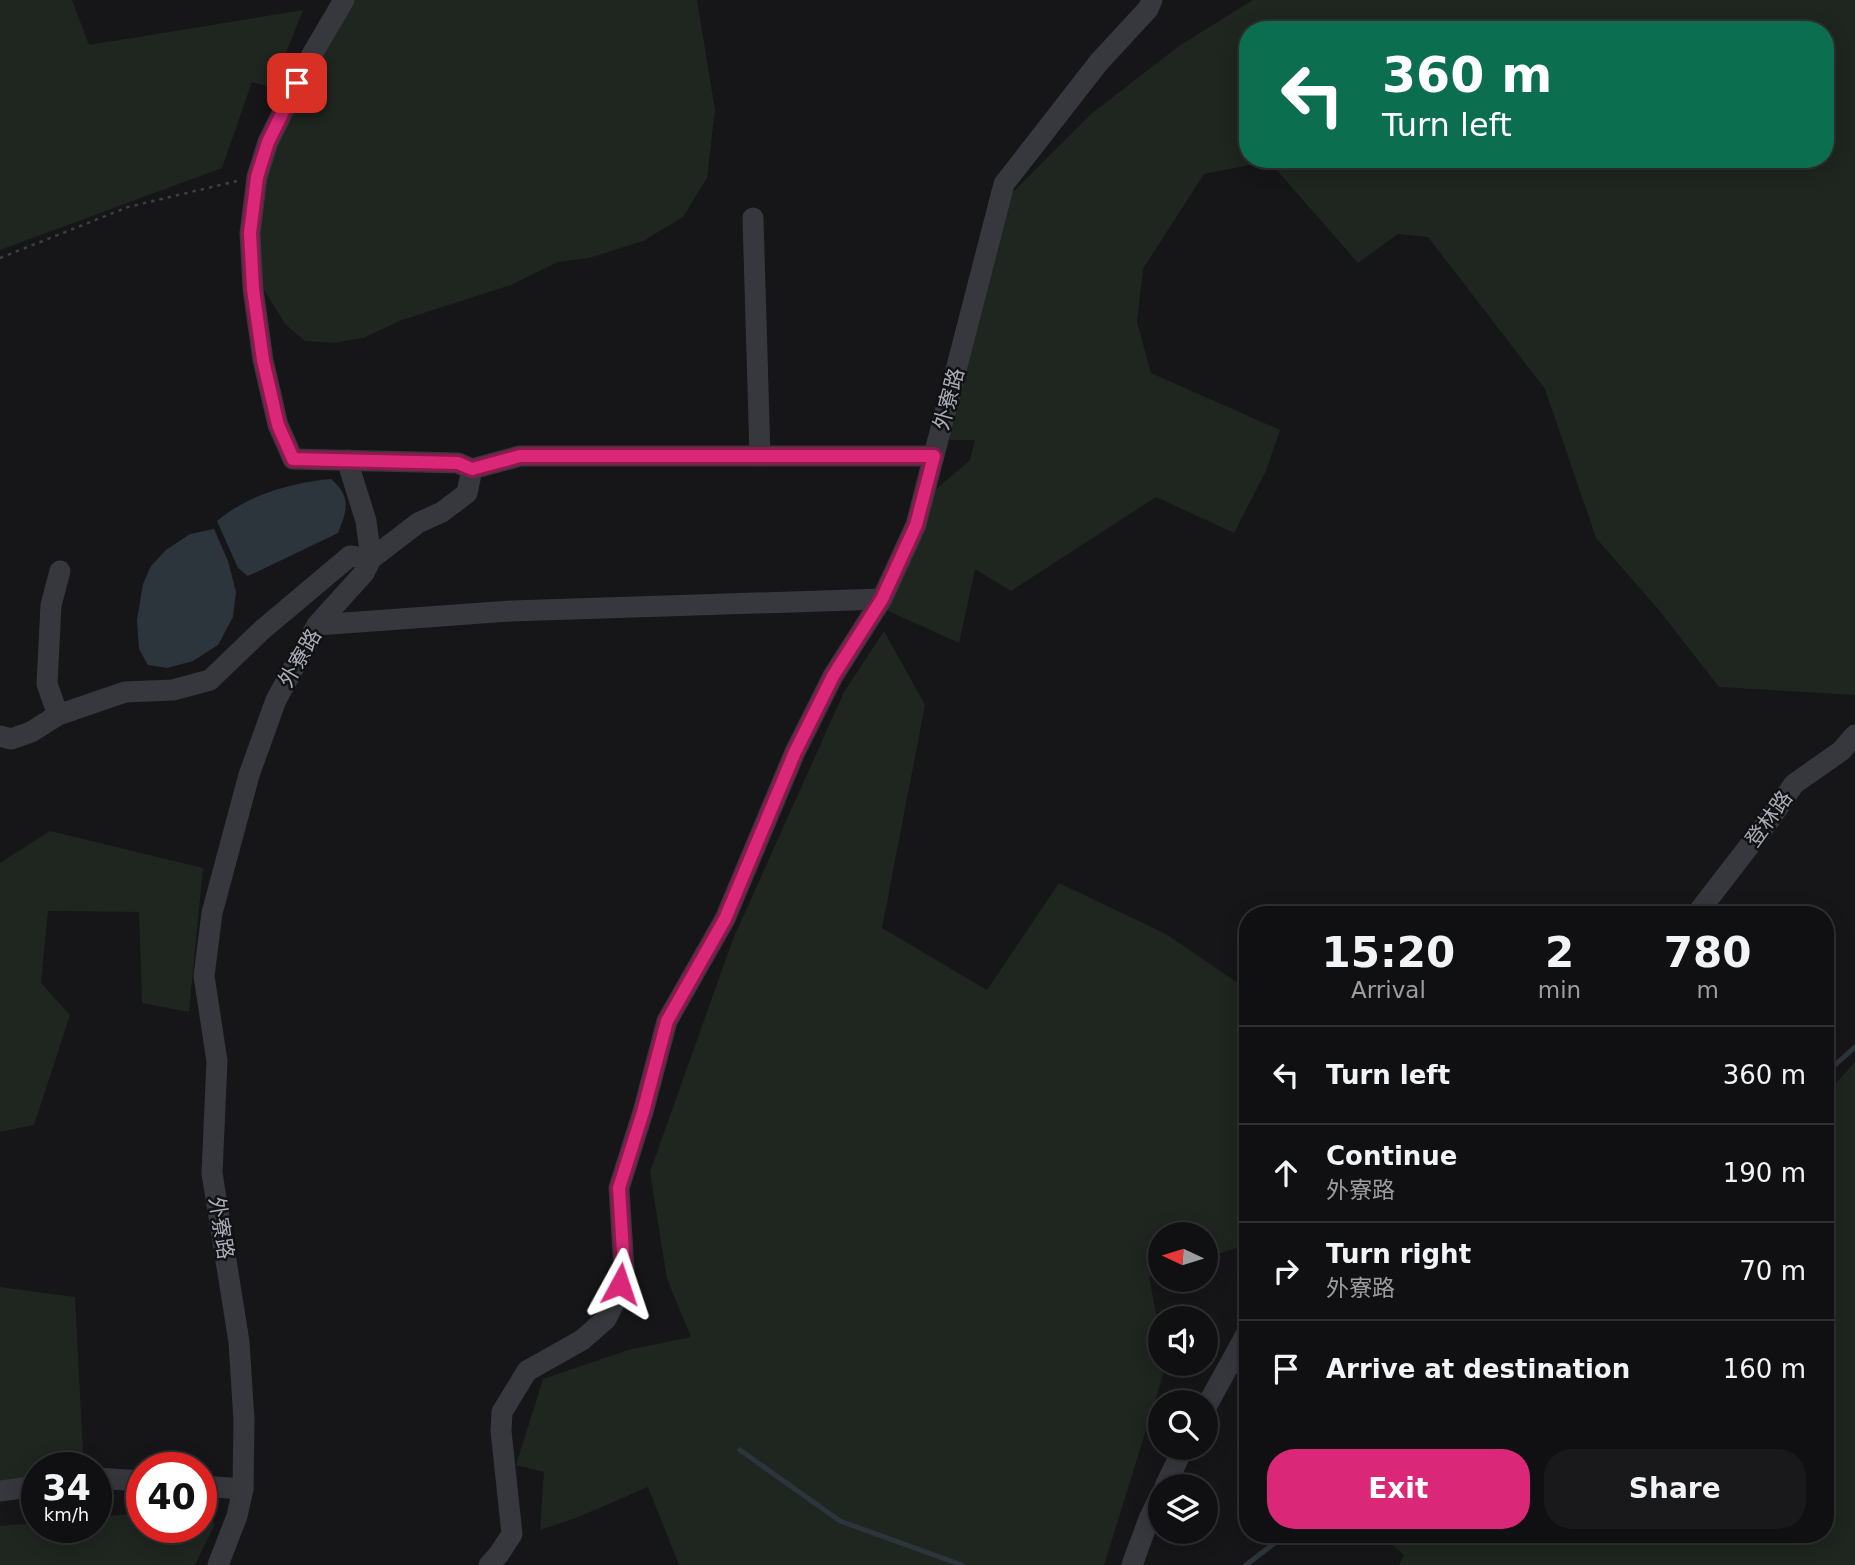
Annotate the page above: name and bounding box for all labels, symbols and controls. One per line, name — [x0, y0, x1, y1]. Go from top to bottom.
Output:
text: 360 m — [1382, 47, 1552, 104]
icon: left — [1267, 49, 1358, 140]
pin — [267, 53, 327, 113]
icon: arrive — [278, 64, 316, 102]
text: Turn left — [1382, 106, 1512, 144]
street label: 外寮路 — [929, 365, 969, 433]
street label: 外寮路 — [274, 625, 326, 691]
street label: 登林路 — [1741, 786, 1797, 852]
text: 15:20 — [1322, 928, 1455, 977]
text: 2 — [1545, 928, 1574, 977]
text: 780 — [1664, 928, 1751, 977]
text: Arrival — [1351, 977, 1426, 1003]
text: min — [1538, 977, 1581, 1003]
text: m — [1696, 977, 1719, 1003]
icon: left — [1267, 1056, 1305, 1094]
text: Turn left — [1326, 1060, 1450, 1090]
text: 360 m — [1723, 1060, 1806, 1090]
text: Continue — [1326, 1141, 1457, 1171]
icon: ahead — [1267, 1154, 1305, 1192]
text: 190 m — [1723, 1158, 1806, 1188]
text: 外寮路 — [1326, 1177, 1395, 1203]
street label: 外寮路 — [204, 1195, 238, 1261]
north arrow — [1148, 1222, 1218, 1292]
map controls — [1148, 1222, 1218, 1544]
text: Turn right — [1326, 1239, 1471, 1269]
position arrow — [583, 1247, 657, 1321]
icon: right — [1267, 1252, 1305, 1290]
text: 70 m — [1739, 1256, 1806, 1286]
text: 外寮路 — [1326, 1275, 1395, 1301]
button: sound — [1148, 1306, 1218, 1376]
icon: arrive — [1267, 1350, 1305, 1388]
text: Arrive at destination — [1326, 1354, 1630, 1384]
text: 160 m — [1723, 1354, 1806, 1384]
button: search — [1148, 1390, 1218, 1460]
button: Exit — [1267, 1449, 1530, 1529]
button: Share — [1544, 1449, 1806, 1529]
speed limit sign: 40 — [126, 1452, 217, 1543]
text: 34 — [42, 1468, 91, 1508]
button: layers — [1148, 1474, 1218, 1544]
text: km/h — [44, 1504, 89, 1525]

